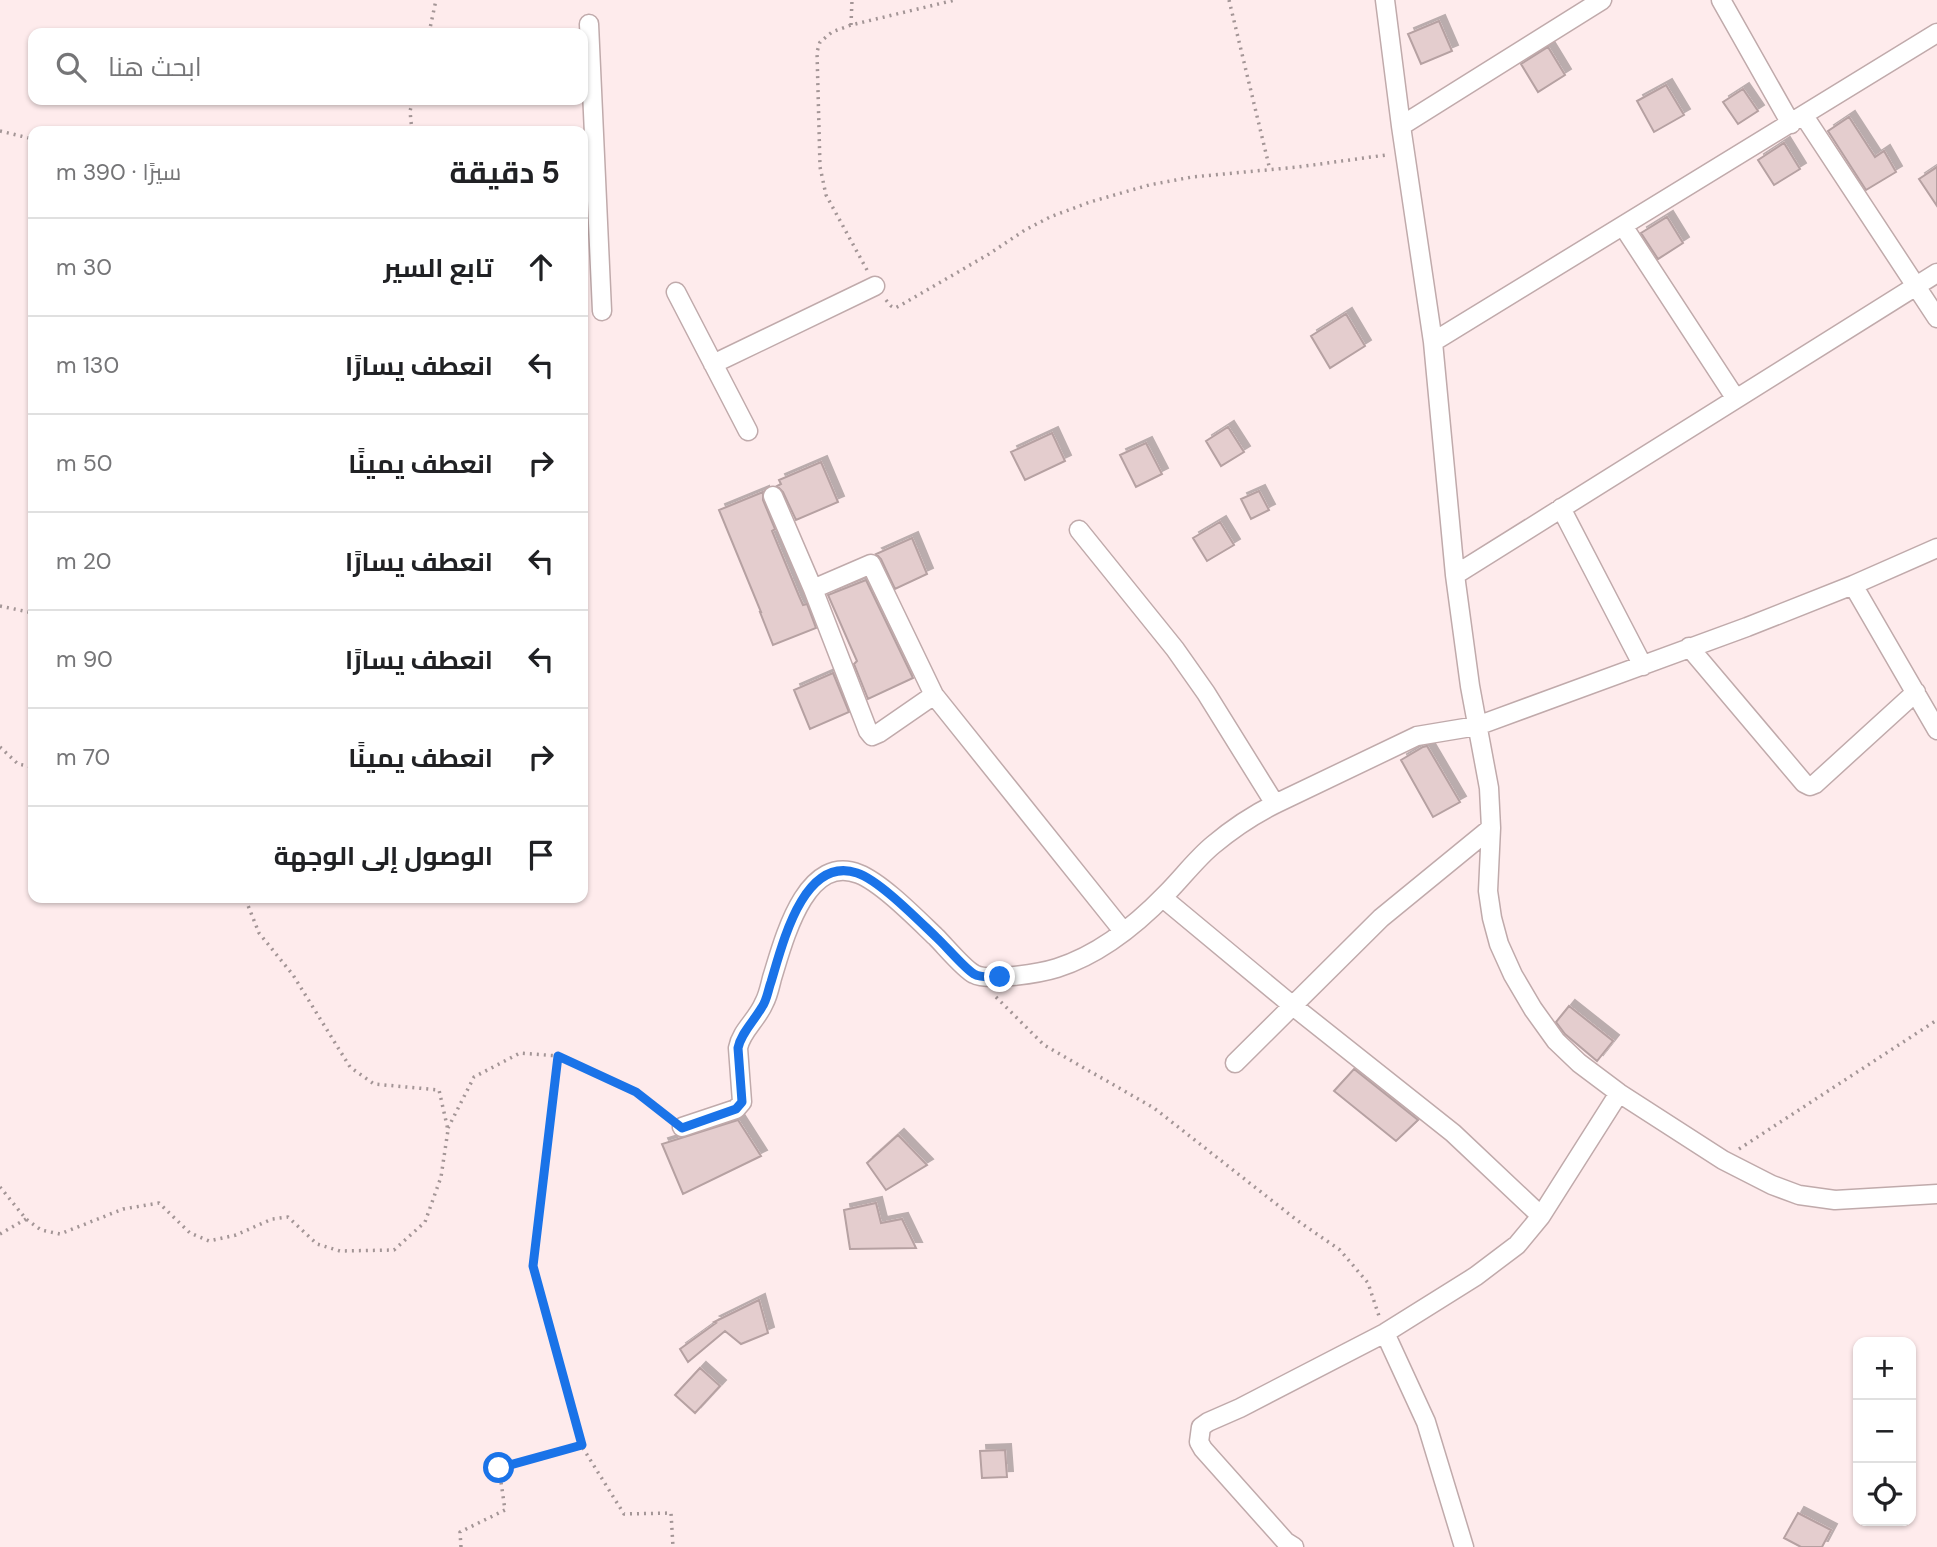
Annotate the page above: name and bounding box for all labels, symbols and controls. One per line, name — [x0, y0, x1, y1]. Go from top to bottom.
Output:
search box — [28, 28, 588, 105]
icon: search — [52, 48, 90, 86]
text: ابحث هنا — [108, 50, 202, 84]
text: 5 دقيقة — [449, 153, 560, 192]
text: سيرًا · 390 m — [56, 157, 181, 187]
icon: ahead — [522, 248, 560, 286]
text: تابع السير — [384, 251, 493, 285]
text: 30 m — [56, 252, 112, 282]
icon: left — [522, 346, 560, 384]
text: انعطف يسارًا — [345, 349, 493, 383]
text: 130 m — [56, 350, 119, 380]
icon: right — [522, 444, 560, 482]
text: انعطف يمينًا — [348, 447, 493, 481]
text: 50 m — [56, 448, 112, 478]
icon: left — [522, 542, 560, 580]
text: انعطف يسارًا — [345, 545, 493, 579]
text: 20 m — [56, 546, 111, 576]
icon: left — [522, 640, 560, 678]
text: انعطف يسارًا — [345, 643, 493, 677]
text: 90 m — [56, 644, 113, 674]
icon: right — [522, 738, 560, 776]
text: انعطف يمينًا — [348, 741, 493, 775]
text: 70 m — [56, 742, 110, 772]
icon: arrive — [522, 836, 560, 874]
text: الوصول إلى الوجهة — [274, 839, 493, 873]
route end — [984, 961, 1015, 992]
map controls — [1853, 1337, 1916, 1526]
button: + — [1853, 1337, 1916, 1400]
button: − — [1853, 1400, 1916, 1463]
route start — [483, 1452, 514, 1483]
button: locate — [1853, 1463, 1916, 1526]

